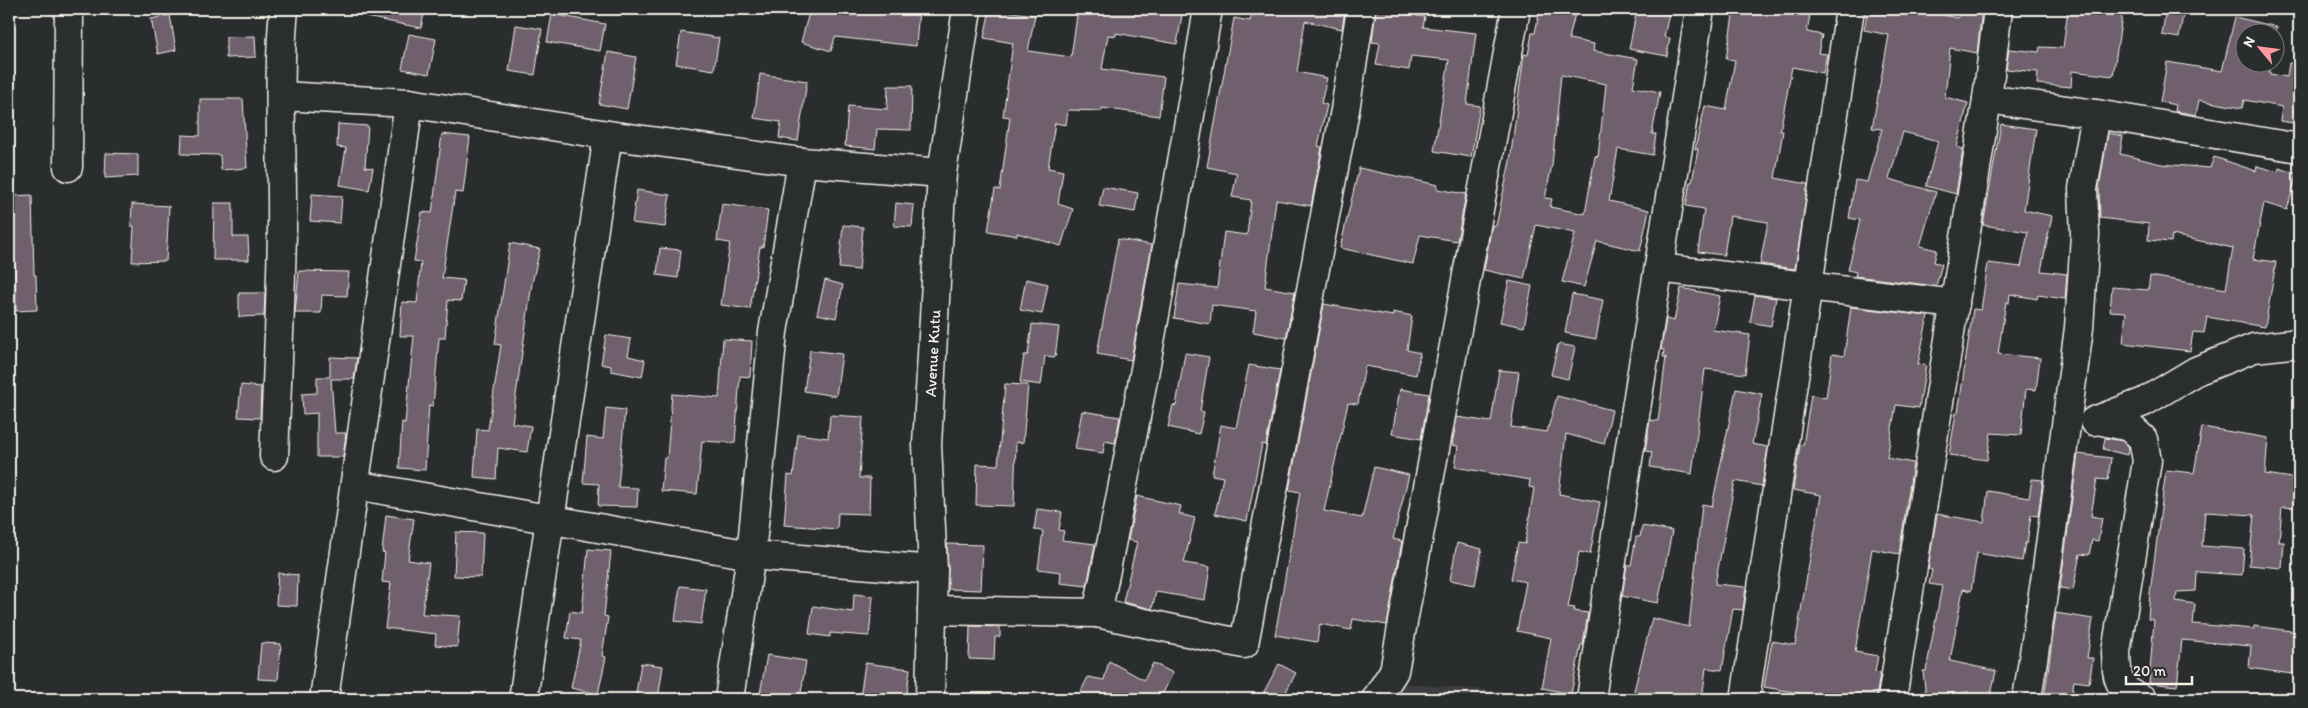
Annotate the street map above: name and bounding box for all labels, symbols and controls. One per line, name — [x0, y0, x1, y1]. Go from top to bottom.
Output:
north arrow — [2236, 22, 2286, 72]
text: N — [2239, 34, 2259, 50]
street label: Avenue Kutu — [920, 309, 944, 397]
scale bar — [2126, 653, 2192, 685]
text: 20 m — [2133, 662, 2167, 680]

